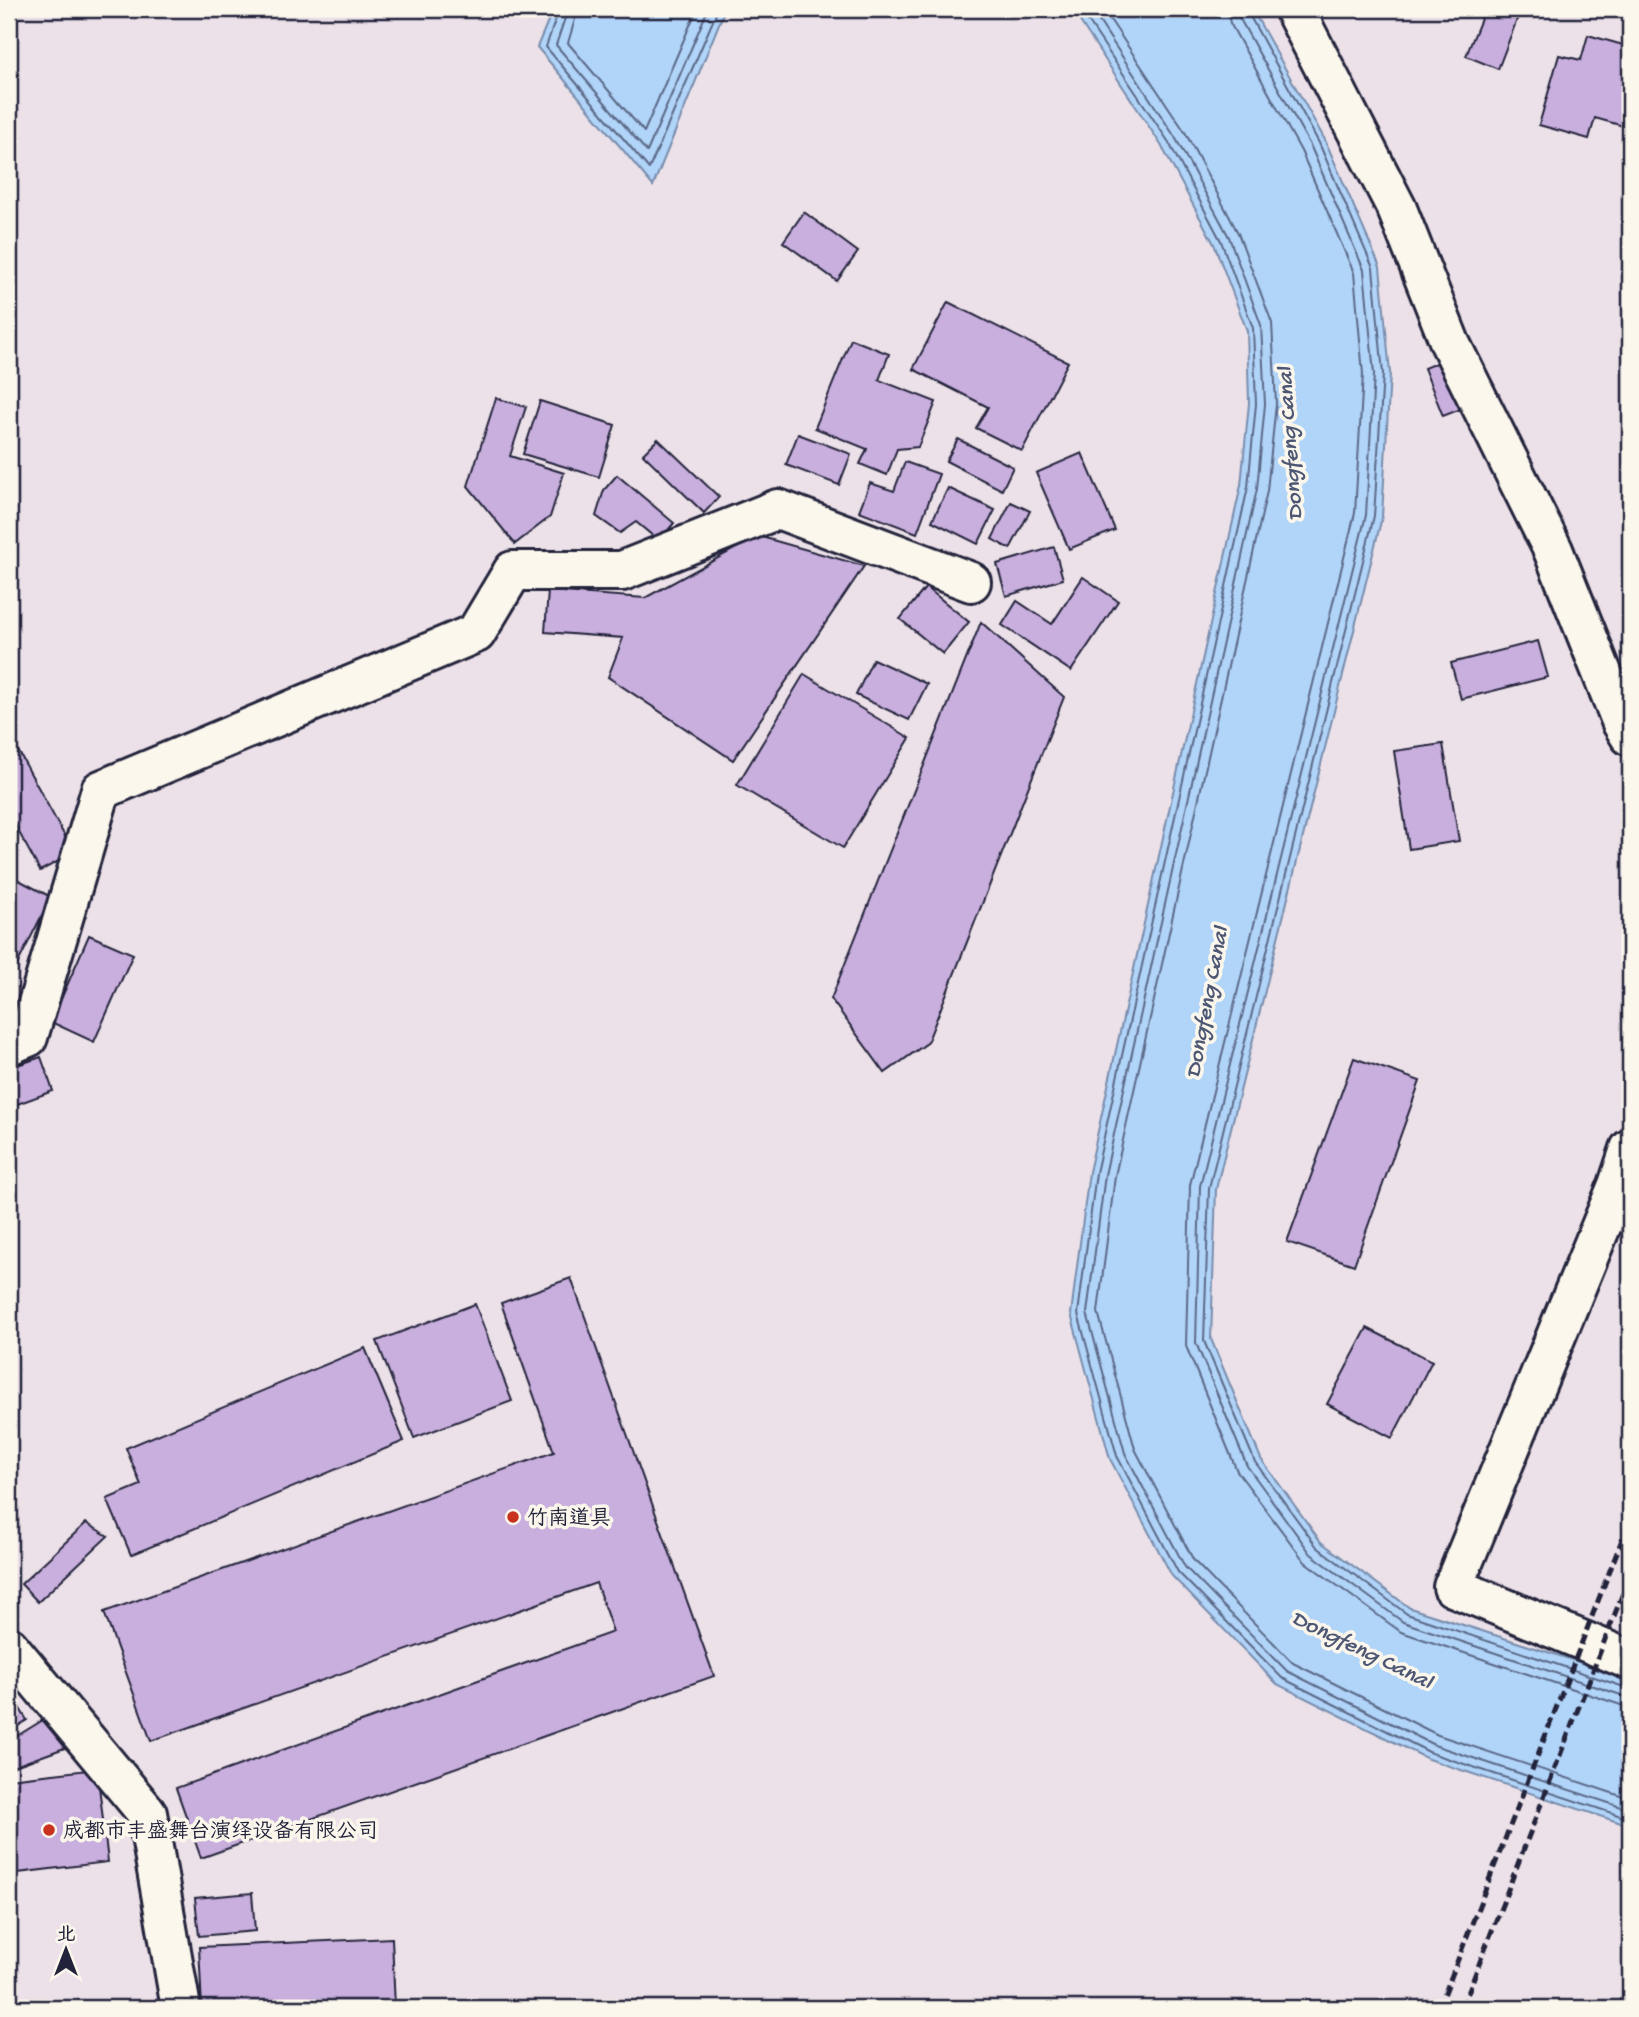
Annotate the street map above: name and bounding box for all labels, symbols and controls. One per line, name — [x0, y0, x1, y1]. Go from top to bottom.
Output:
water label: Dongfeng Canal — [1273, 364, 1310, 521]
water label: Dongfeng Canal — [1181, 923, 1237, 1080]
place label: 竹南道具 — [527, 1506, 611, 1533]
marker: 竹南道具 — [505, 1509, 521, 1525]
water label: Dongfeng Canal — [1287, 1605, 1438, 1698]
place label: 成都市丰盛舞台演绎设备有限公司 — [63, 1819, 378, 1846]
marker: 成都市丰盛舞台演绎设备有限公司 — [41, 1822, 57, 1838]
north arrow — [32, 1916, 102, 1986]
text: 北 — [56, 1925, 76, 1948]

